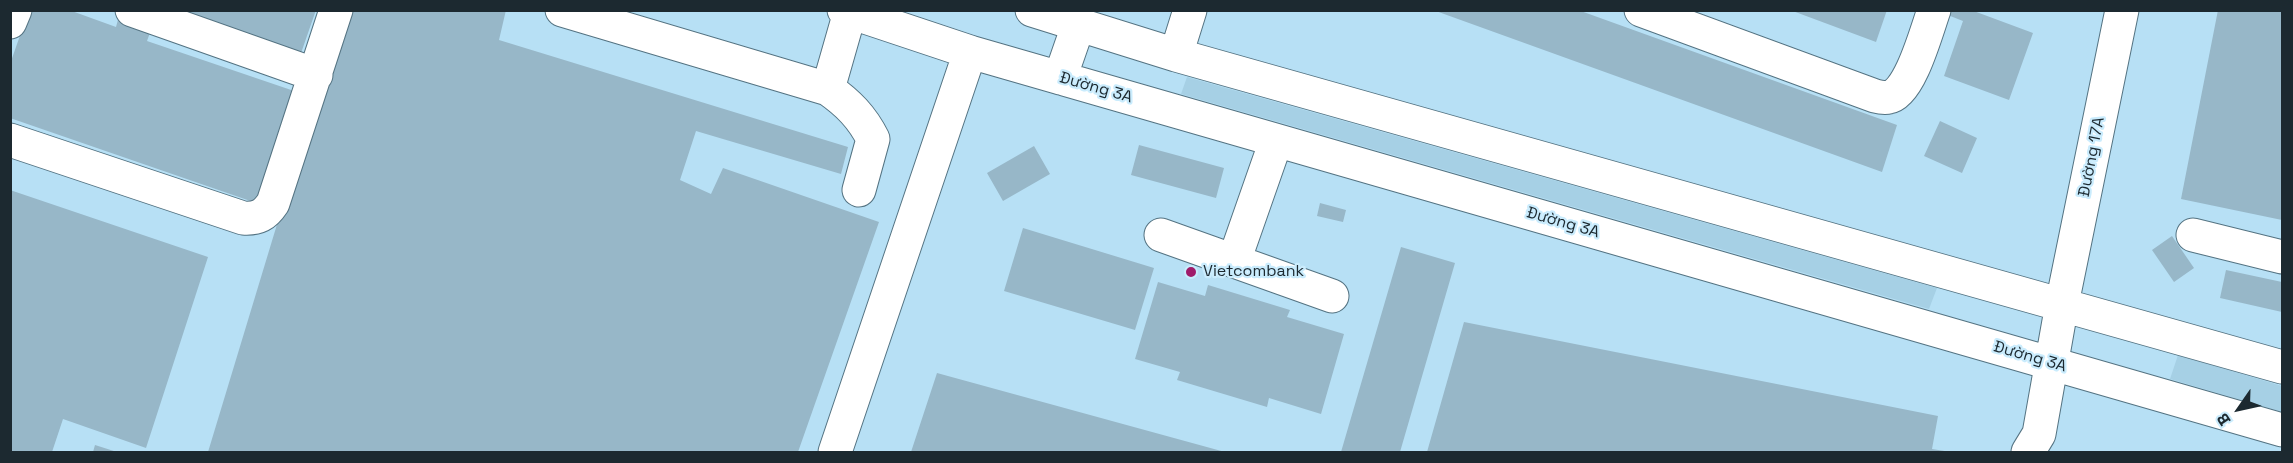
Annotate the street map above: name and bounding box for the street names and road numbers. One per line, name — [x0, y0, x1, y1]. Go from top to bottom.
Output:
street label: Đường 3A — [1057, 68, 1135, 108]
street label: Đường 17A — [2075, 115, 2109, 199]
street label: Đường 3A — [1524, 203, 1602, 243]
street label: Đường 3A — [1991, 337, 2069, 377]

